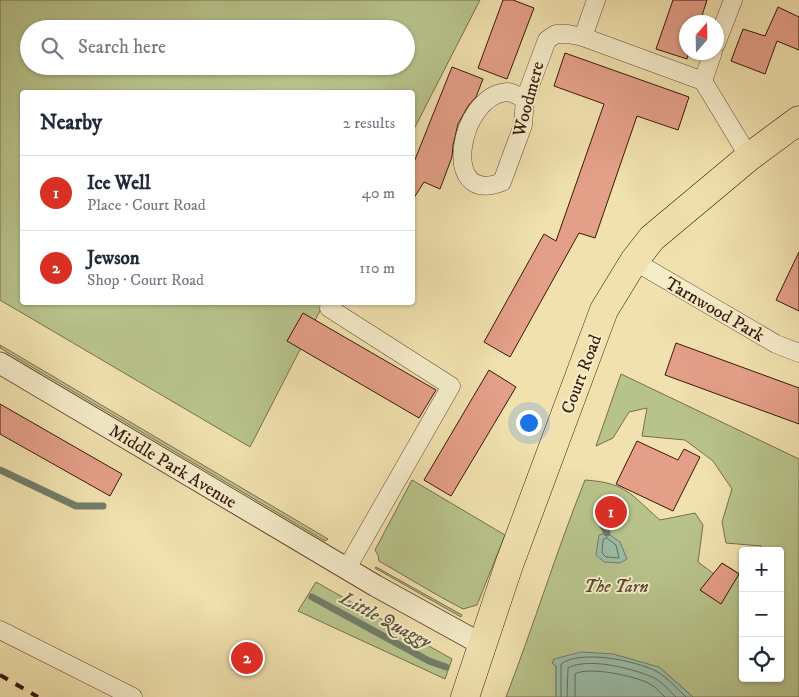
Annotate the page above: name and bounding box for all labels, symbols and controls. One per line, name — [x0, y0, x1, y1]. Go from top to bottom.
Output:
north arrow — [679, 15, 724, 60]
search box — [20, 20, 415, 75]
icon: search — [38, 34, 66, 62]
text: Search here — [78, 36, 166, 59]
street label: Woodmere — [508, 59, 550, 140]
text: Nearby — [40, 110, 102, 136]
text: 2 results — [343, 113, 395, 133]
text: Ice Well — [87, 172, 150, 195]
text: 1 — [53, 183, 59, 203]
text: 40 m — [362, 183, 395, 203]
text: Place · Court Road — [87, 195, 206, 215]
text: Jewson — [87, 247, 140, 270]
text: 2 — [52, 258, 60, 278]
text: 110 m — [359, 258, 395, 278]
text: Shop · Court Road — [87, 270, 204, 290]
street label: Tarnwood Park — [661, 273, 768, 347]
street label: Court Road — [557, 332, 607, 417]
your location — [516, 410, 542, 436]
street label: Middle Park Avenue — [105, 420, 240, 514]
pin: 1 — [595, 493, 627, 531]
map controls — [739, 547, 784, 682]
button: + — [739, 547, 784, 592]
park label: The Tarn — [584, 576, 648, 598]
water label: Little Quaggy — [335, 586, 436, 655]
button: − — [739, 592, 784, 637]
button: locate — [739, 637, 784, 682]
pin: 2 — [231, 639, 263, 677]

